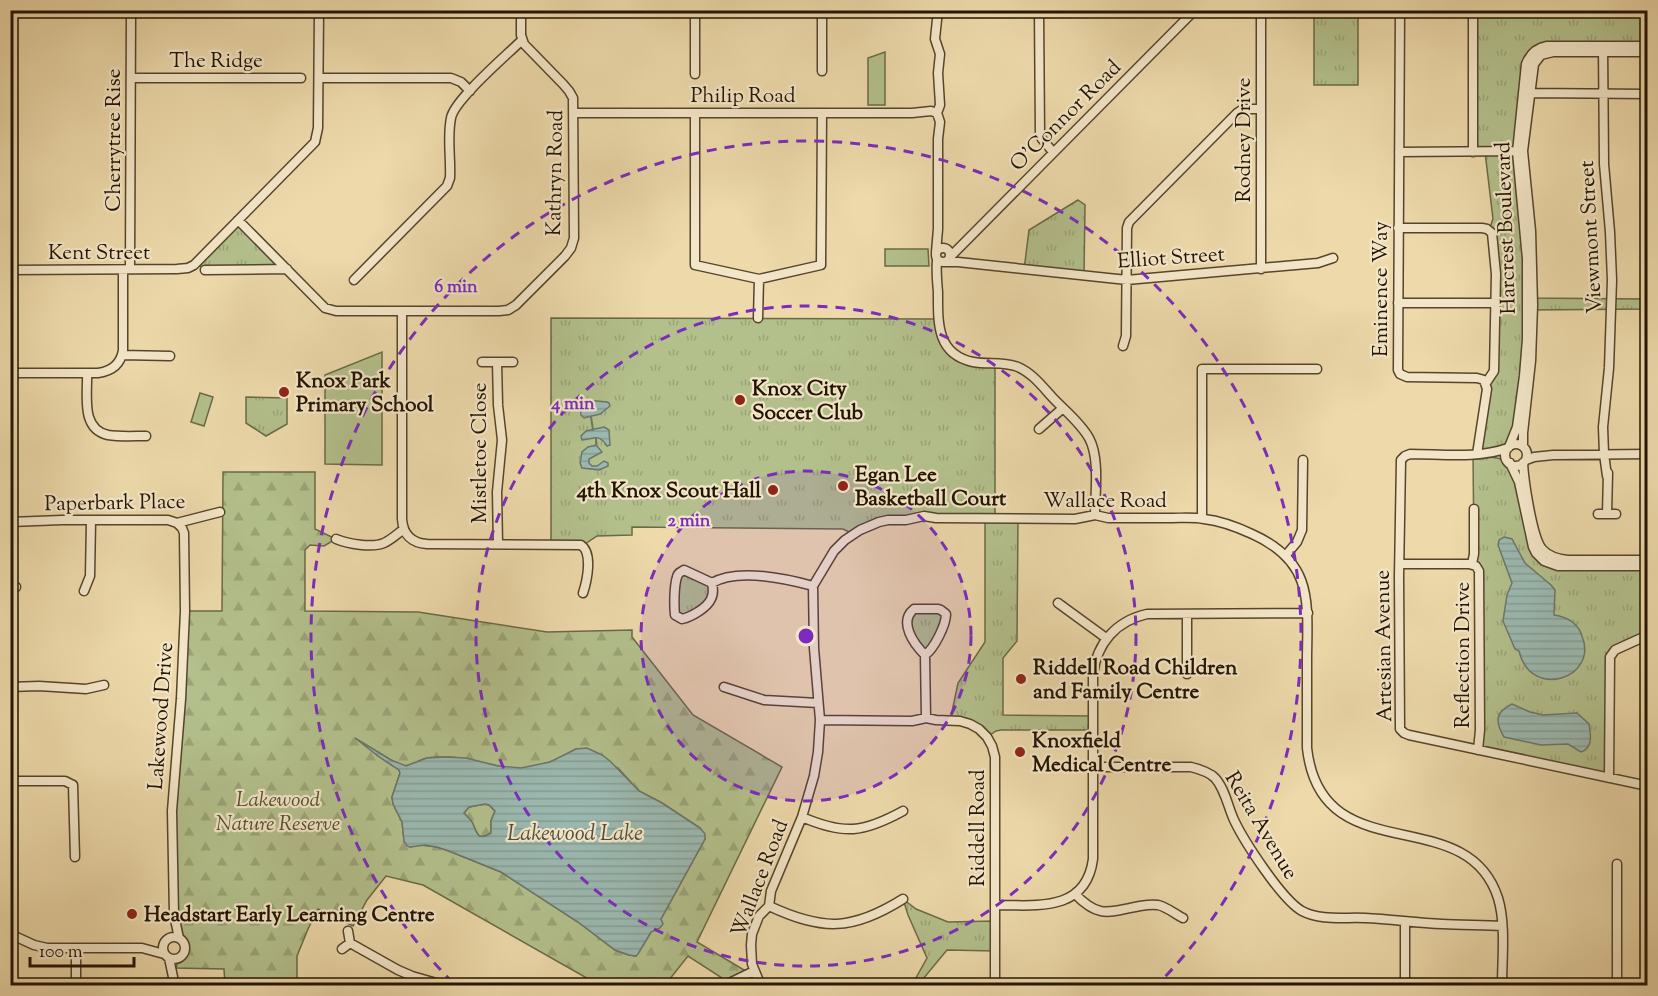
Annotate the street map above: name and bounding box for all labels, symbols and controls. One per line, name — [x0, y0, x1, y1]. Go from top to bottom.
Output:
street label: The Ridge — [169, 47, 263, 77]
street label: O'Connor Road — [1004, 54, 1129, 179]
street label: Cherrytree Rise — [100, 68, 130, 212]
street label: Rodney Drive — [1230, 78, 1260, 202]
street label: Philip Road — [690, 82, 796, 112]
street label: Kathryn Road — [540, 109, 572, 236]
street label: Harcrest Boulevard — [1489, 141, 1525, 315]
street label: Viewmont Street — [1573, 159, 1611, 314]
street label: Eminence Way — [1367, 221, 1397, 357]
street label: Kent Street — [48, 239, 150, 269]
street label: Elliot Street — [1116, 240, 1226, 278]
text: 6 min — [434, 275, 478, 301]
place label: Knox Park Primary School — [296, 367, 434, 421]
place label: Knox City Soccer Club — [752, 375, 864, 429]
street label: Mistletoe Close — [466, 382, 496, 524]
marker: Knox Park Primary School — [277, 385, 291, 399]
text: 4 min — [550, 392, 595, 418]
marker: Knox City Soccer Club — [733, 393, 747, 407]
place label: Egan Lee Basketball Court — [855, 461, 1007, 515]
place label: 4th Knox Scout Hall — [576, 477, 761, 507]
marker: Egan Lee Basketball Court — [836, 479, 850, 493]
marker: 4th Knox Scout Hall — [766, 483, 780, 497]
street label: Wallace Road — [1043, 487, 1167, 517]
street label: Paperbark Place — [44, 488, 186, 520]
text: 2 min — [668, 509, 711, 535]
street label: Artesian Avenue — [1369, 570, 1401, 722]
street label: Reflection Drive — [1449, 582, 1479, 728]
centre of rings — [796, 626, 816, 646]
street label: Lakewood Drive — [142, 641, 182, 791]
place label: Riddell Road Children and Family Centre — [1033, 654, 1238, 708]
marker: Riddell Road Children and Family Centre — [1014, 672, 1028, 686]
place label: Knoxfield Medical Centre — [1032, 727, 1171, 781]
marker: Knoxfield Medical Centre — [1013, 745, 1027, 759]
street label: Reita Avenue — [1216, 766, 1304, 886]
street label: Riddell Road — [964, 769, 994, 887]
park label: Lakewood Nature Reserve — [216, 786, 340, 840]
street label: Wallace Road — [725, 815, 797, 942]
water label: Lakewood Lake — [507, 819, 643, 851]
place label: Headstart Early Learning Centre — [144, 901, 435, 931]
marker: Headstart Early Learning Centre — [125, 907, 139, 921]
scale bar — [30, 930, 134, 968]
text: 100 m — [39, 940, 83, 966]

